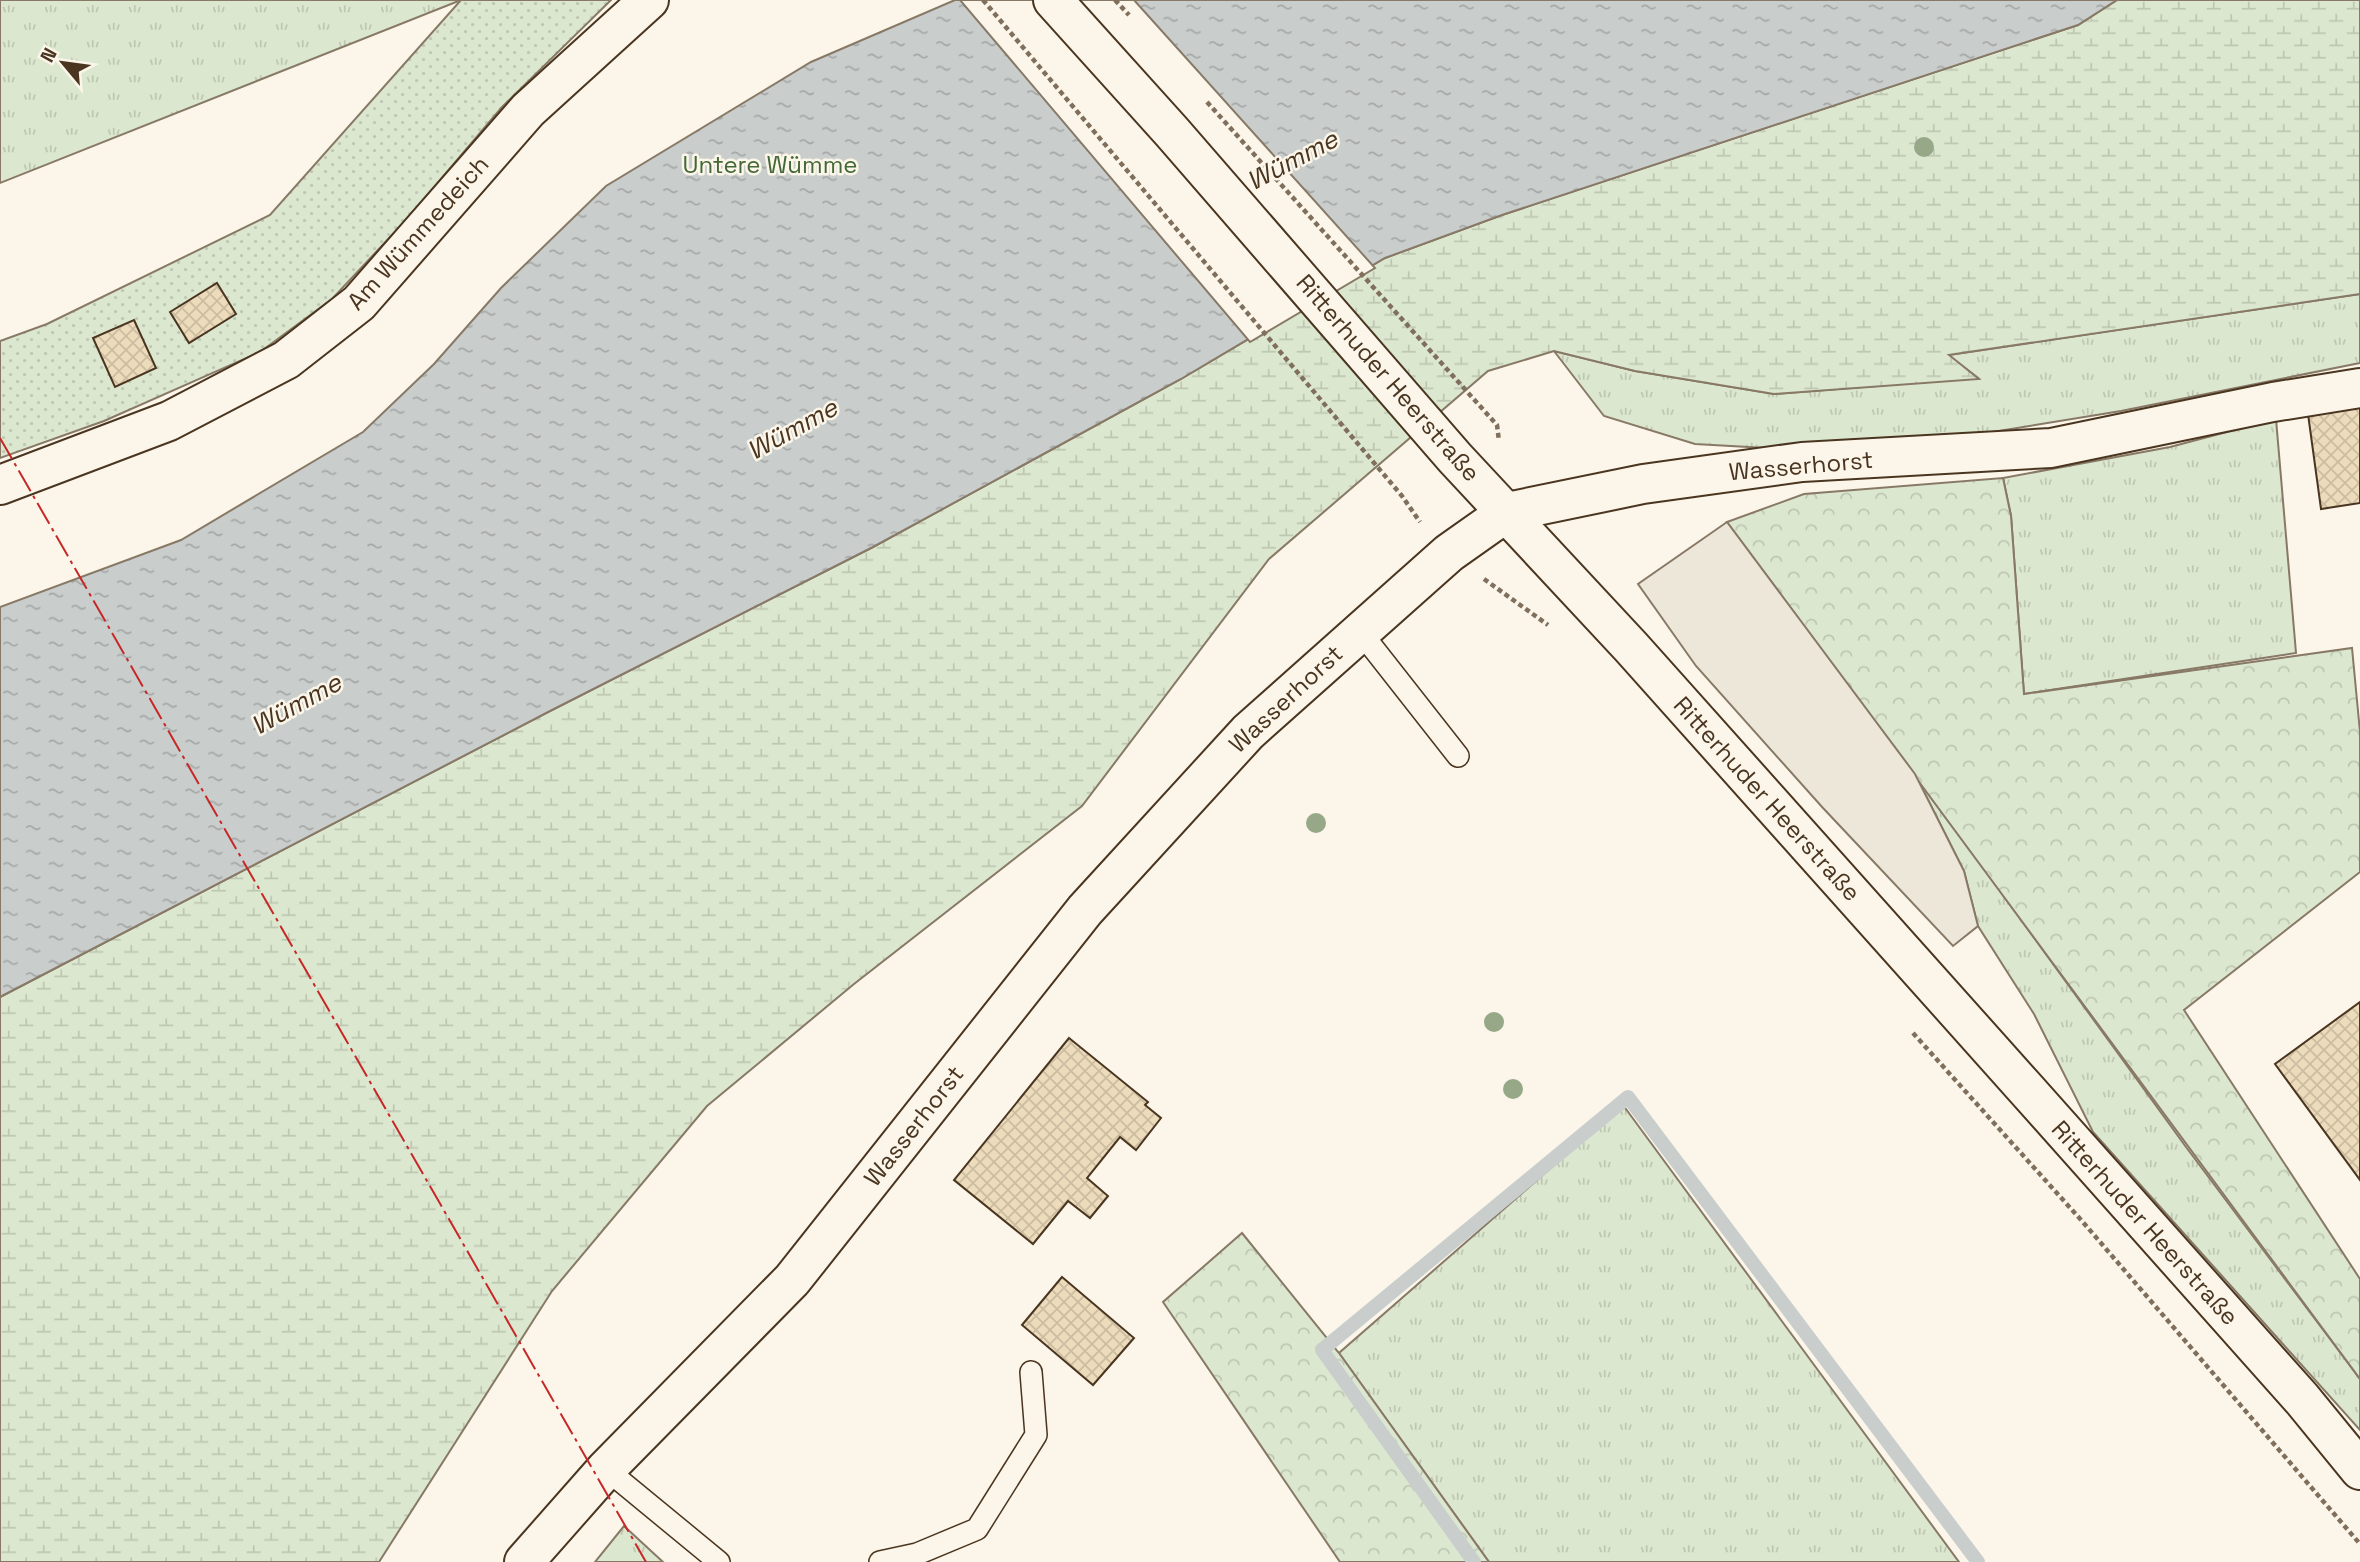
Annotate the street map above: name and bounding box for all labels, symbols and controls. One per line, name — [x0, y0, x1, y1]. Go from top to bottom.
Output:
north arrow — [28, 28, 98, 98]
text: N — [35, 43, 63, 67]
water label: Wümme — [1240, 121, 1345, 198]
street label: Am Wümmedeich — [340, 149, 495, 316]
park label: Untere Wümme — [682, 149, 858, 180]
street label: Ritterhuder Heerstraße — [1290, 267, 1487, 488]
water label: Wümme — [741, 389, 845, 468]
street label: Wasserhorst — [1727, 444, 1874, 487]
street label: Wasserhorst — [1222, 638, 1349, 759]
water label: Wümme — [245, 664, 349, 743]
street label: Ritterhuder Heerstraße — [1667, 690, 1868, 908]
street label: Wasserhorst — [857, 1059, 970, 1192]
street label: Ritterhuder Heerstraße — [2045, 1114, 2246, 1332]

